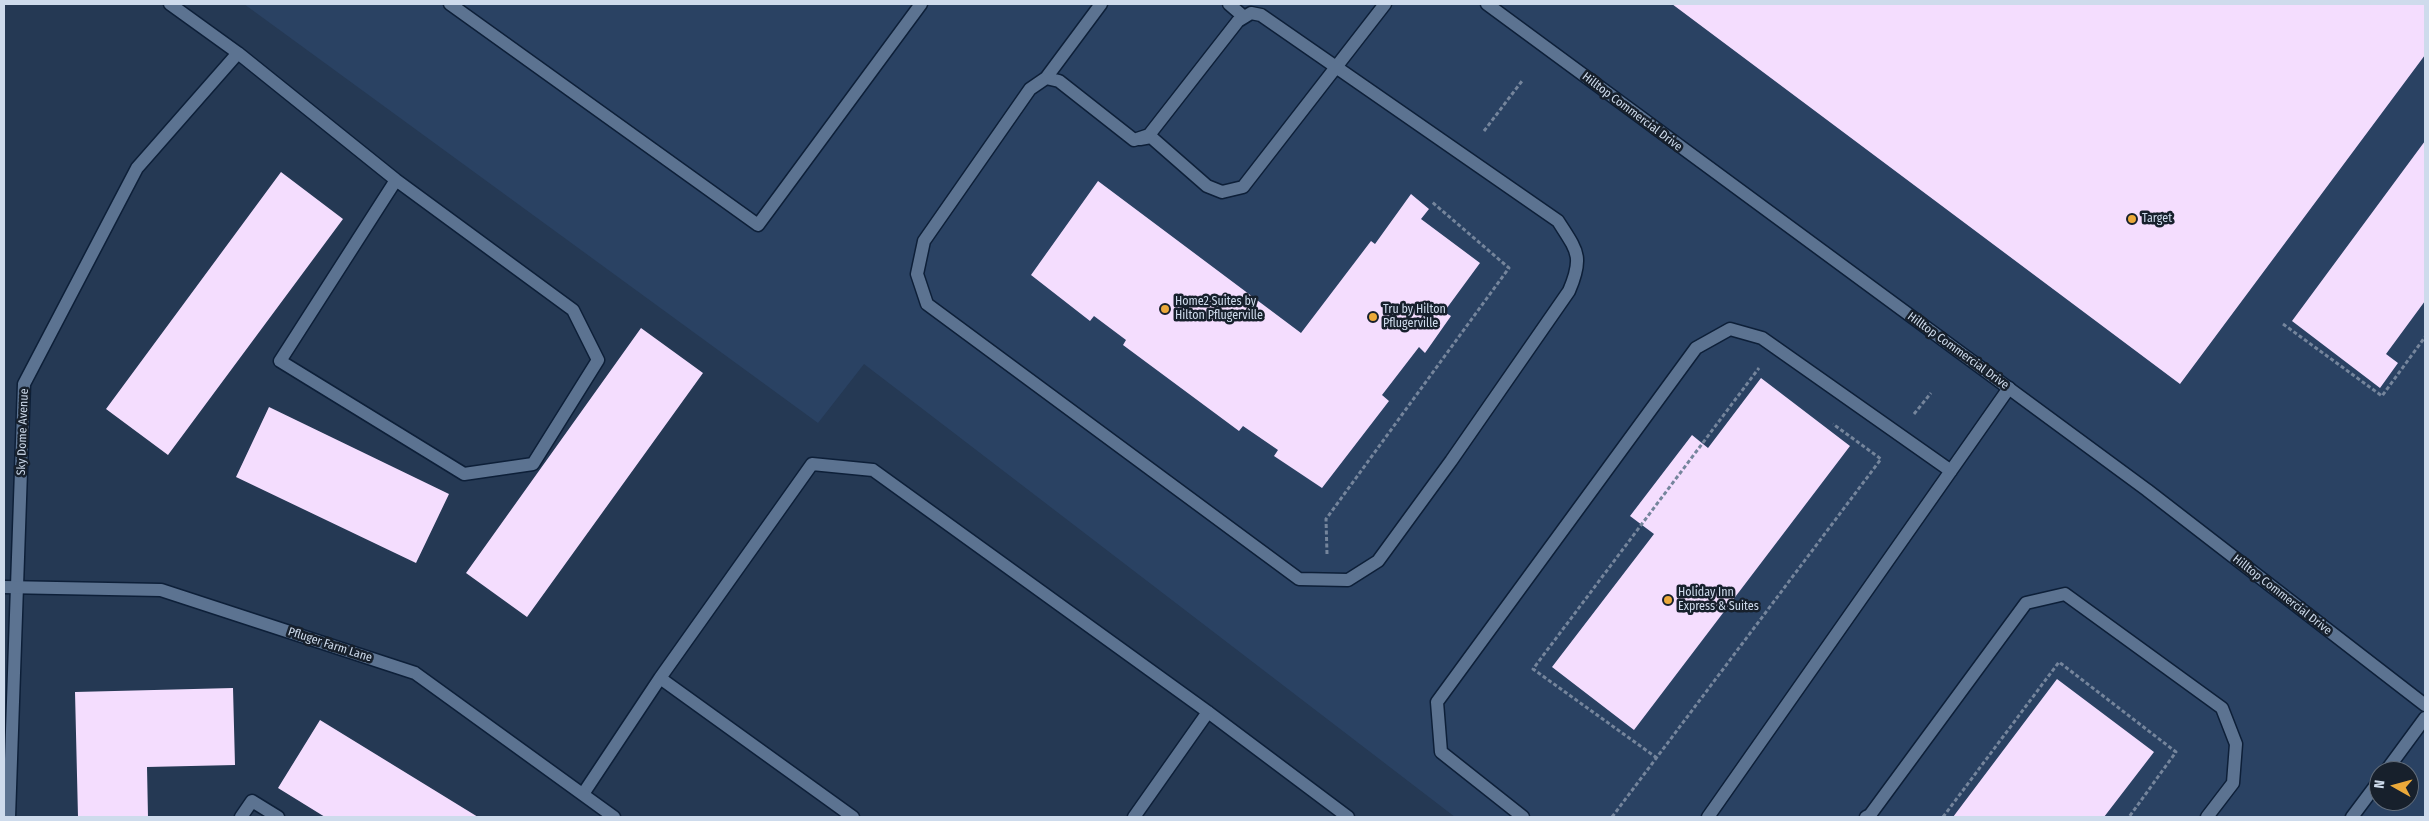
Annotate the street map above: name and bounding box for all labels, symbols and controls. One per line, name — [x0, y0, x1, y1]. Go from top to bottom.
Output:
street label: Hilltop Commercial Drive — [1579, 70, 1685, 154]
place label: Target — [2142, 212, 2172, 226]
marker: Target — [2126, 213, 2138, 225]
place label: Home2 Suites by Hilton Pflugerville — [1175, 295, 1263, 323]
marker: Home2 Suites by Hilton Pflugerville — [1159, 303, 1171, 315]
place label: Tru by Hilton Pflugerville — [1383, 303, 1446, 331]
street label: Hilltop Commercial Drive — [1905, 309, 2011, 393]
marker: Tru by Hilton Pflugerville — [1367, 311, 1379, 323]
street label: Sky Dome Avenue — [14, 388, 32, 476]
street label: Hilltop Commercial Drive — [2230, 552, 2334, 638]
place label: Holiday Inn Express & Suites — [1678, 586, 1759, 614]
marker: Holiday Inn Express & Suites — [1662, 594, 1674, 606]
street label: Pfluger Farm Lane — [286, 625, 374, 665]
north arrow — [2369, 761, 2419, 811]
text: N — [2371, 779, 2389, 789]

